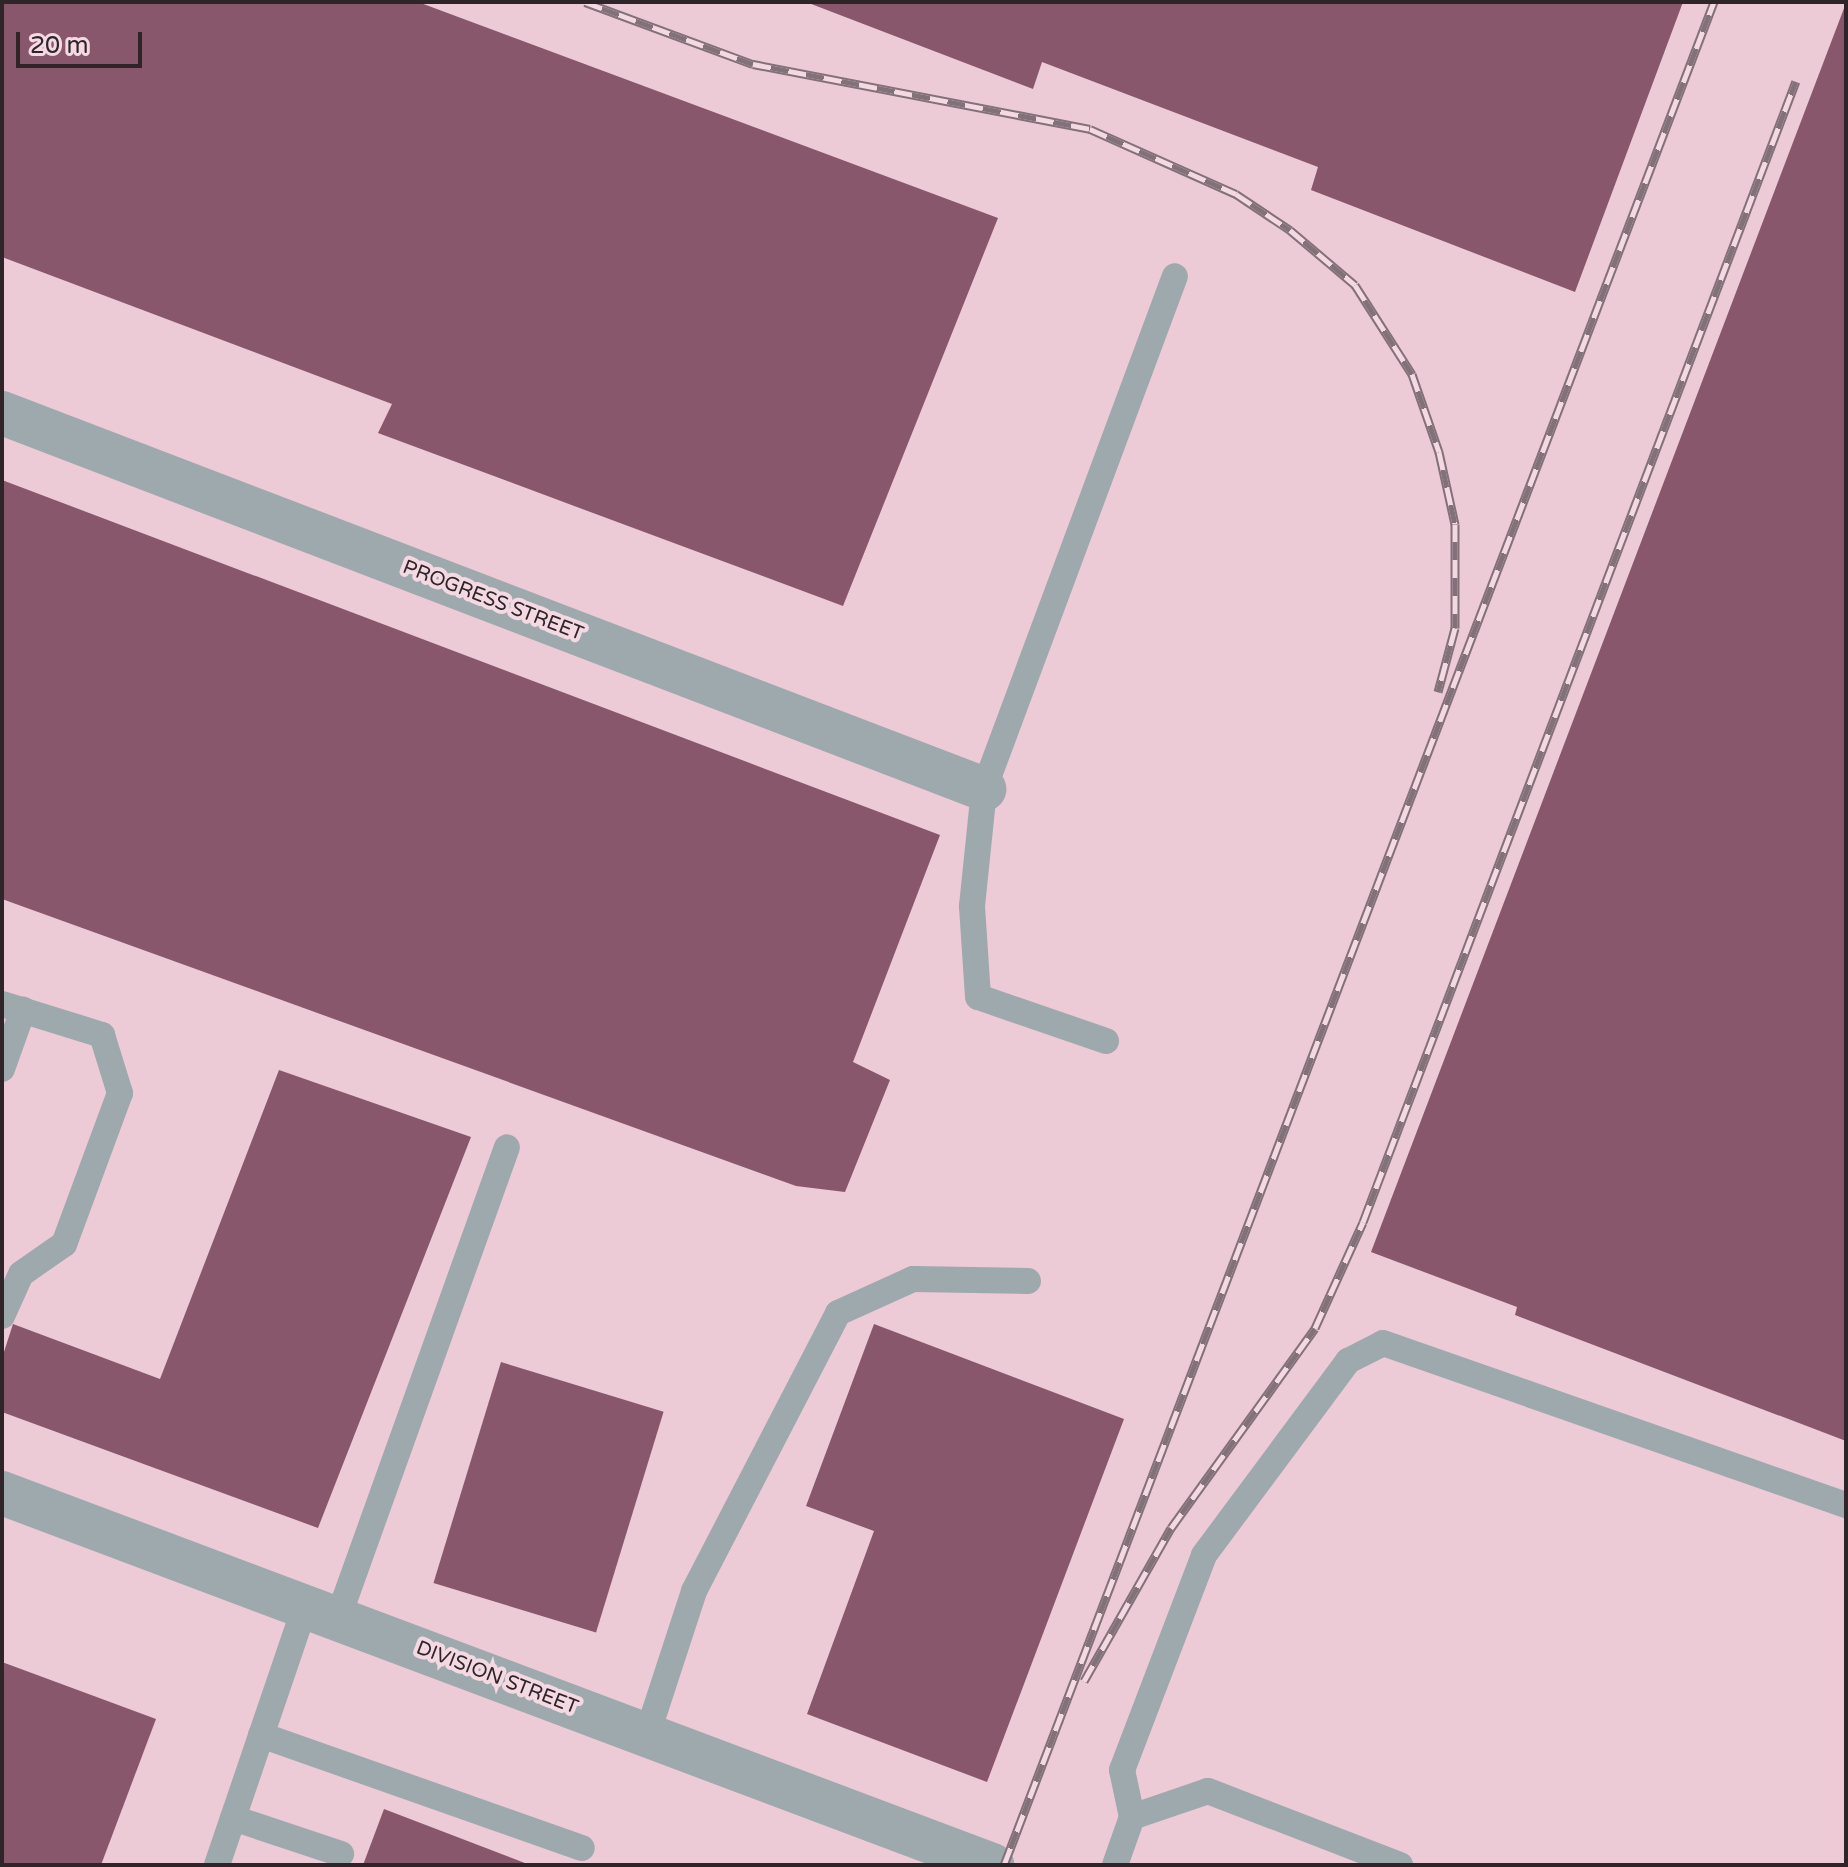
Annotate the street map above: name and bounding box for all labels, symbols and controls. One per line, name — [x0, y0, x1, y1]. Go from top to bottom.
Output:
scale bar — [20, 16, 146, 66]
text: 20 m — [30, 31, 88, 60]
street label: PROGRESS STREET — [399, 555, 587, 647]
street label: DIVISION STREET — [413, 1636, 581, 1720]

